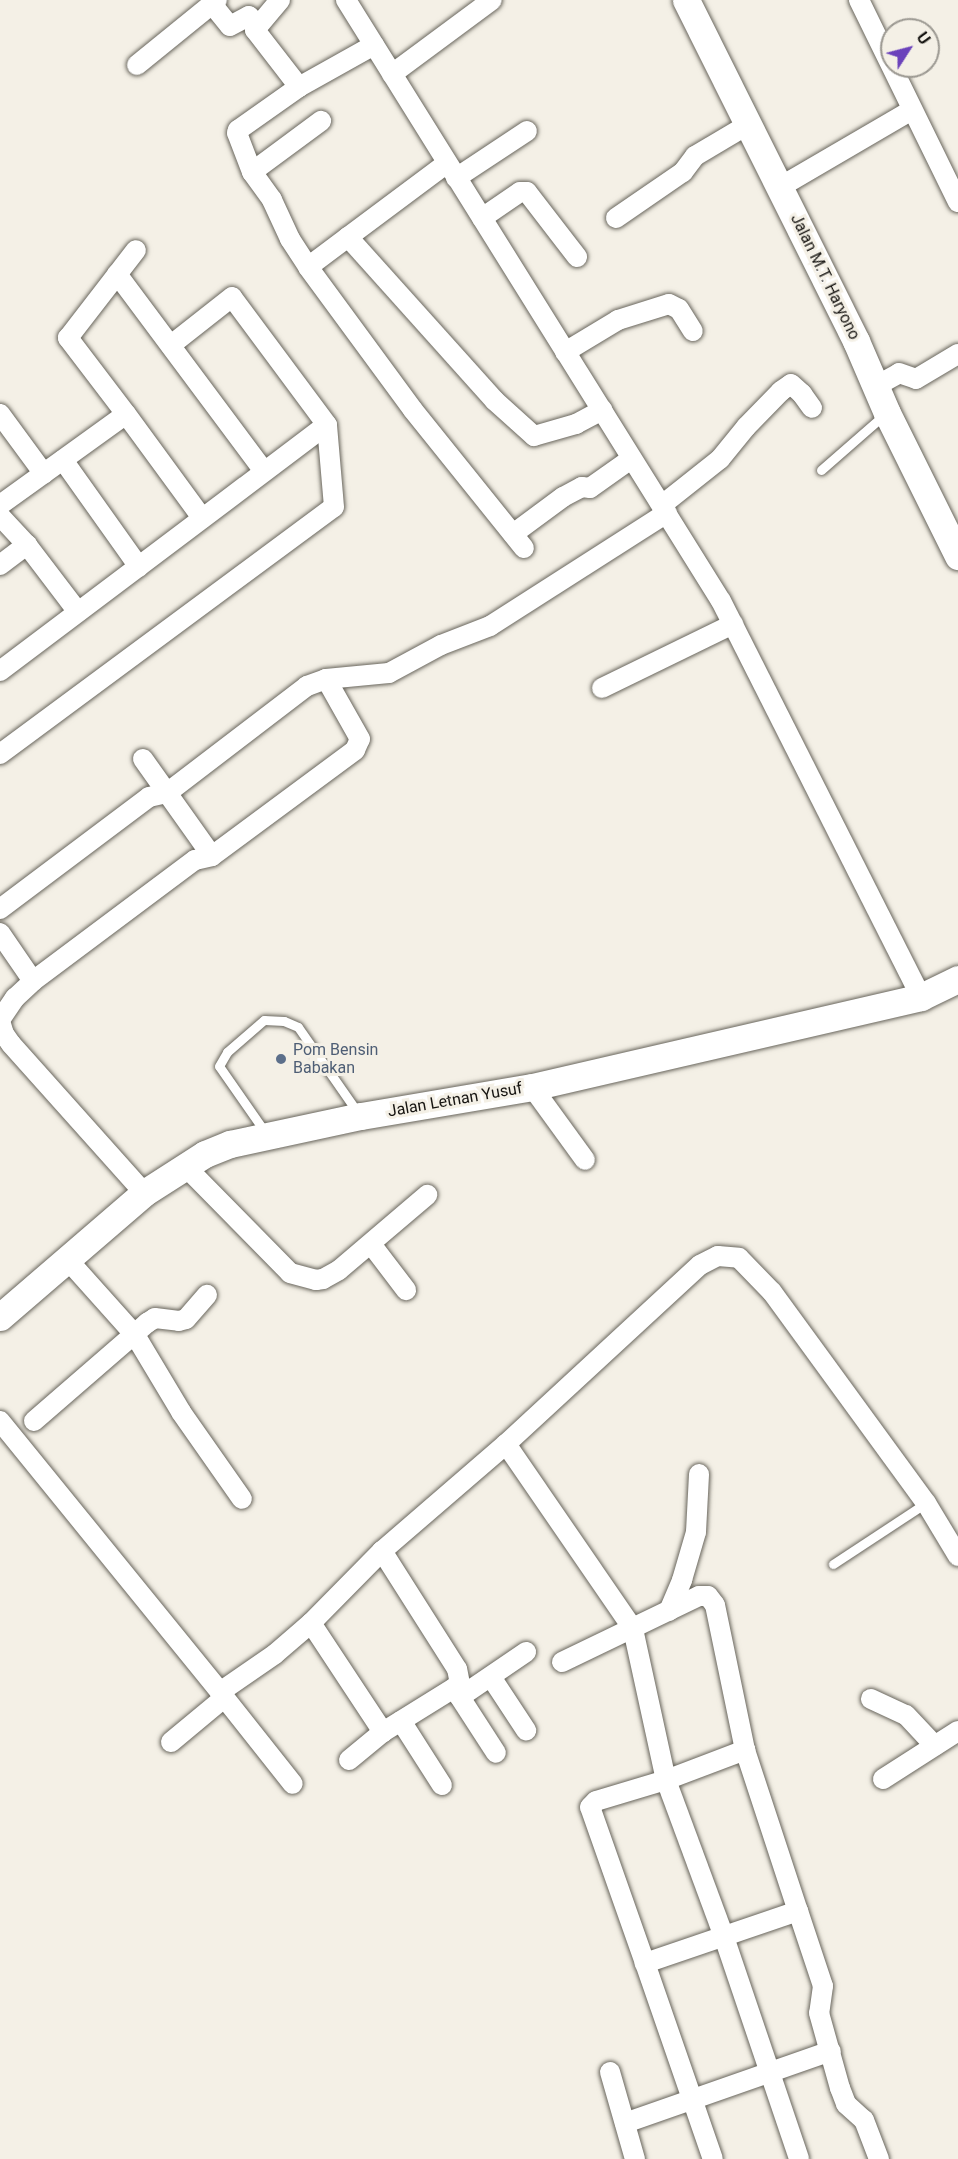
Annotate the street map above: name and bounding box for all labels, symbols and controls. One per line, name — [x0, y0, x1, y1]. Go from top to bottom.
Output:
north arrow — [880, 18, 940, 78]
text: U — [913, 28, 934, 48]
street label: Jalan M.T. Haryono — [786, 211, 864, 343]
place label: Pom Bensin Babakan — [293, 1040, 378, 1078]
marker: Pom Bensin Babakan — [274, 1052, 288, 1066]
street label: Jalan Letnan Yusuf — [386, 1079, 524, 1121]

